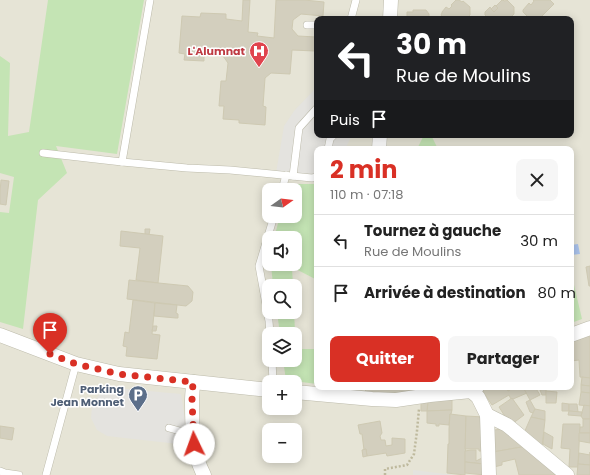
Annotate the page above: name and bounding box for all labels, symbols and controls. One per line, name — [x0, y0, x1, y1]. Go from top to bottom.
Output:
text: 30 m — [396, 25, 467, 64]
icon: left — [330, 32, 382, 84]
hospital icon: L'Alumnat — [248, 40, 270, 68]
place label: L'Alumnat — [188, 43, 246, 59]
text: Rue de Moulins — [396, 63, 531, 88]
icon: arrive — [368, 108, 390, 130]
text: Puis — [330, 109, 360, 130]
text: 2 min — [330, 153, 397, 186]
button: close — [516, 159, 558, 201]
north arrow — [262, 183, 302, 223]
map controls — [262, 183, 302, 463]
text: 110 m · 07:18 — [330, 185, 403, 204]
text: Tournez à gauche — [364, 220, 501, 241]
icon: left — [330, 230, 352, 252]
text: 30 m — [520, 230, 558, 251]
button: sound — [262, 231, 302, 271]
text: Rue de Moulins — [364, 242, 461, 261]
button: search — [262, 279, 302, 319]
icon: arrive — [330, 282, 352, 304]
text: Arrivée à destination — [364, 282, 526, 303]
text: 80 m — [538, 282, 576, 303]
pin — [33, 313, 67, 354]
icon: arrive — [39, 319, 61, 341]
button: layers — [262, 327, 302, 367]
button: Quitter — [330, 336, 440, 382]
button: Partager — [448, 336, 558, 382]
button: + — [262, 375, 302, 415]
place label: Parking Jean Monnet — [50, 381, 125, 410]
parking icon: Parking Jean Monnet — [127, 384, 149, 412]
position arrow — [173, 423, 215, 465]
button: − — [262, 423, 302, 463]

